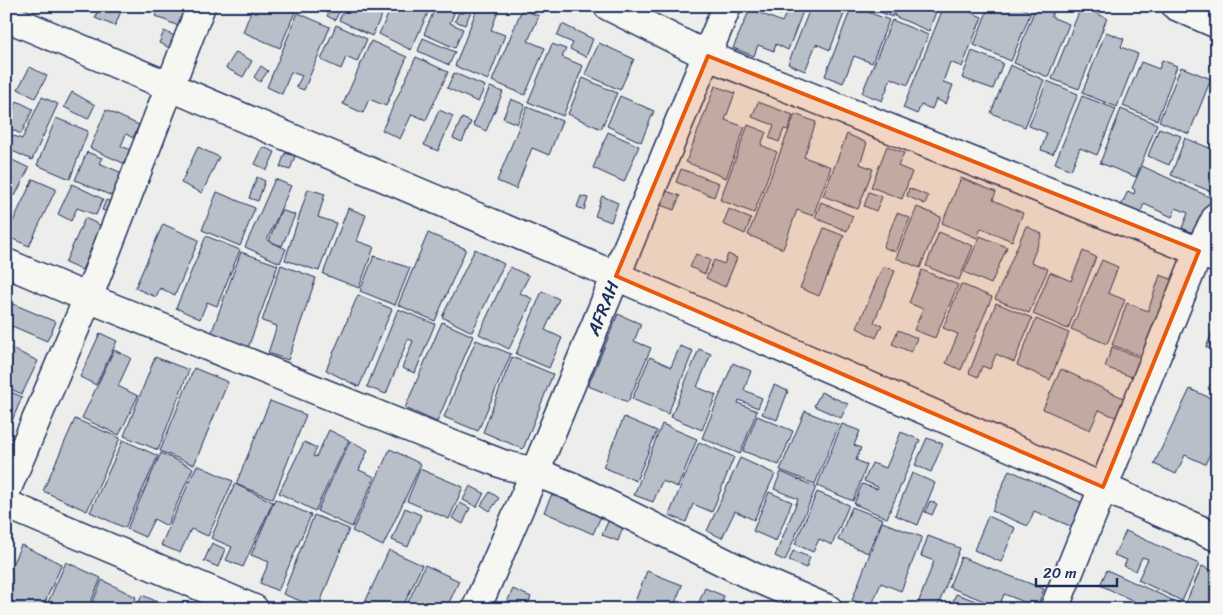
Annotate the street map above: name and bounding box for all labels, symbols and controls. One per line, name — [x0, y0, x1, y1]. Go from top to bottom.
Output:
street label: AFRAH — [577, 275, 629, 341]
scale bar — [1036, 555, 1117, 587]
text: 20 m — [1043, 560, 1077, 586]

